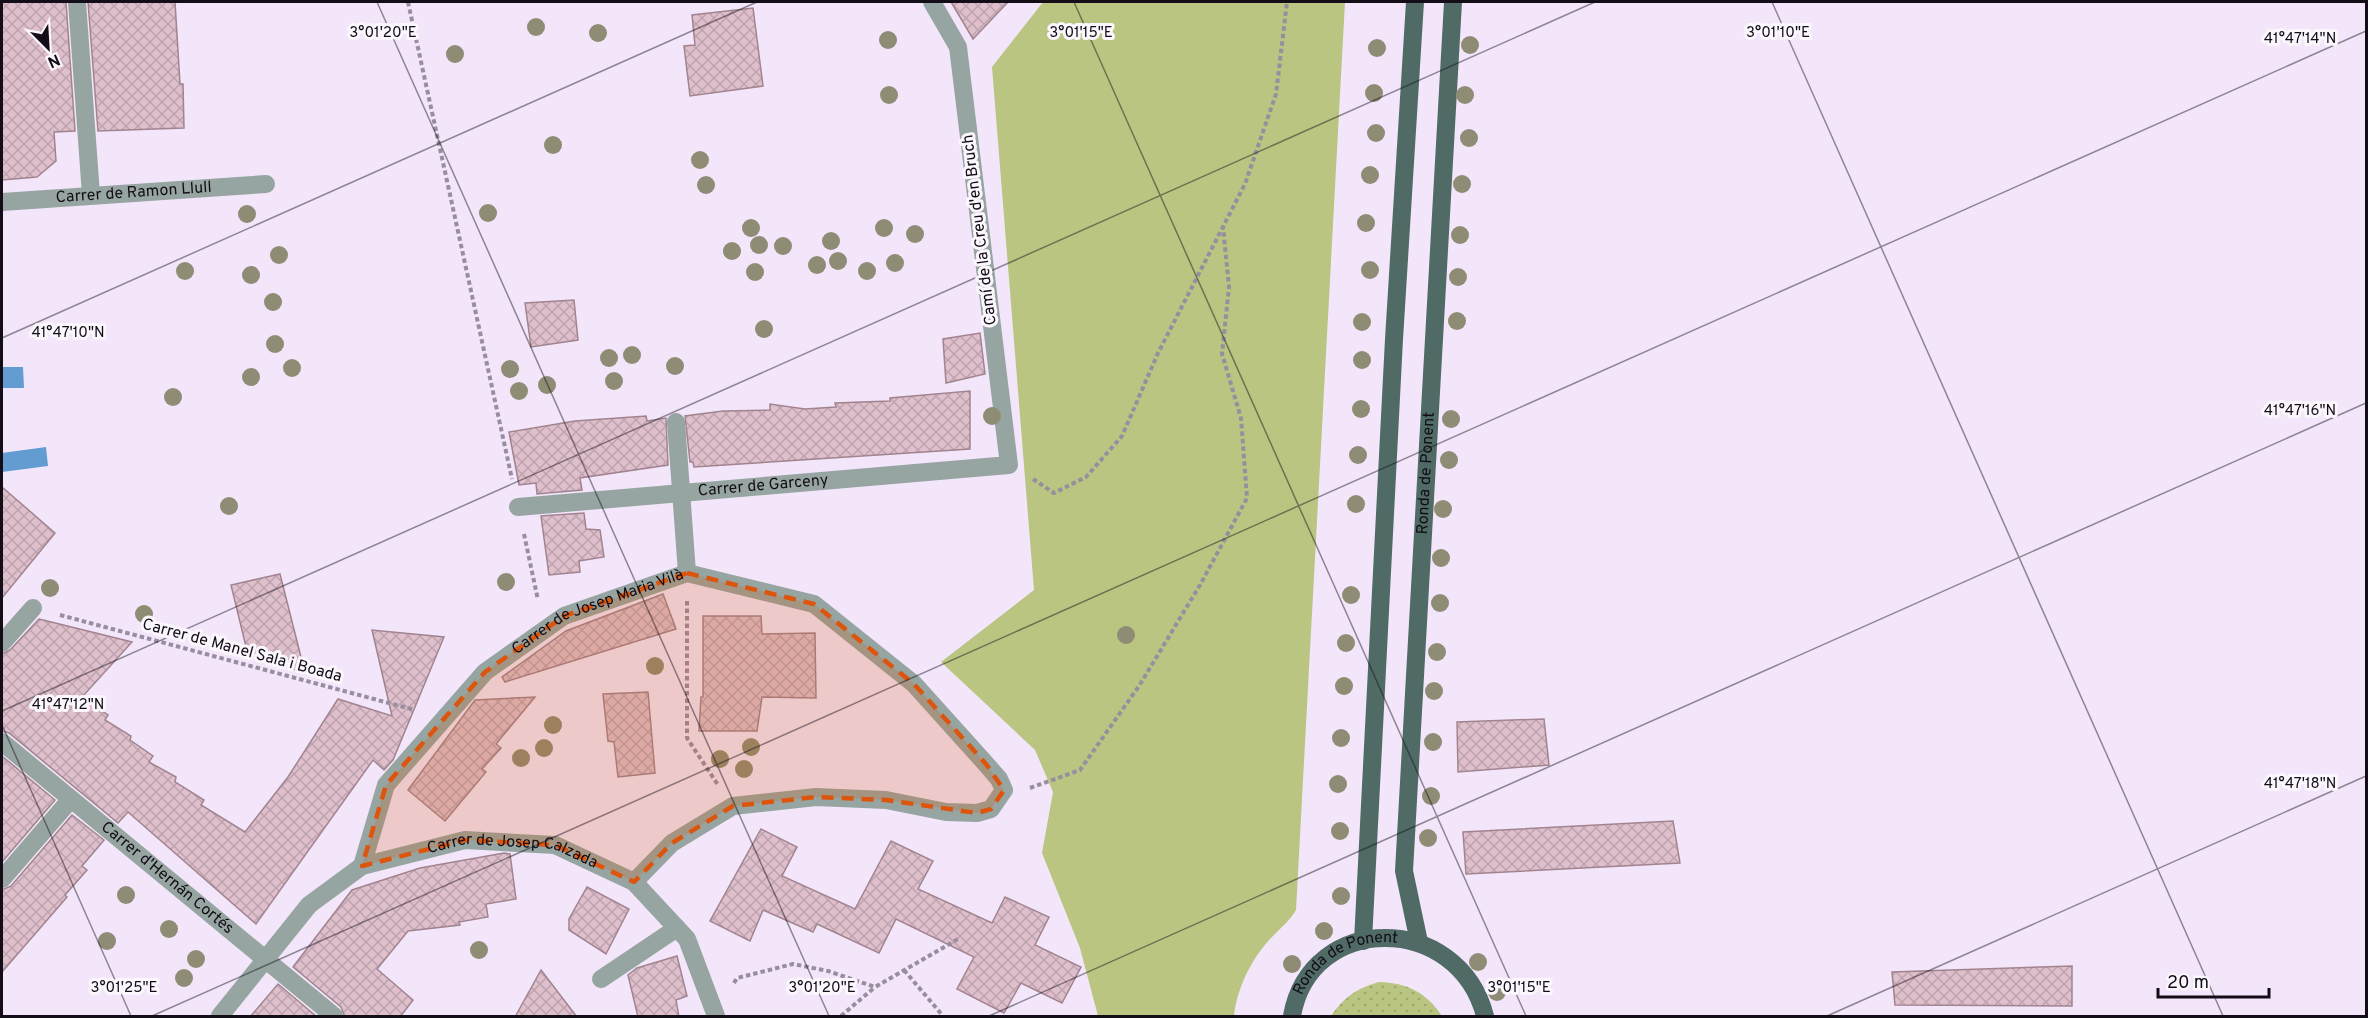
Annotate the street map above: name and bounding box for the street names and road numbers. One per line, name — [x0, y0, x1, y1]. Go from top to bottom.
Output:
street label: Camí de la Creu d'en Bruch — [958, 133, 1002, 327]
street label: Carrer de Ramon Llull — [55, 178, 212, 208]
street label: Ronda de Ponent — [1413, 411, 1440, 535]
street label: Carrer de Garceny — [697, 470, 829, 502]
street label: Carrer de Josep Maria Vilà — [508, 565, 686, 660]
street label: Carrer de Manel Sala i Boada — [140, 615, 344, 687]
street label: Carrer d'Hernán Cortés — [97, 818, 238, 939]
street label: Carrer de Josep Calzada — [425, 830, 601, 874]
street label: Ronda de Ponent — [1289, 928, 1399, 998]

